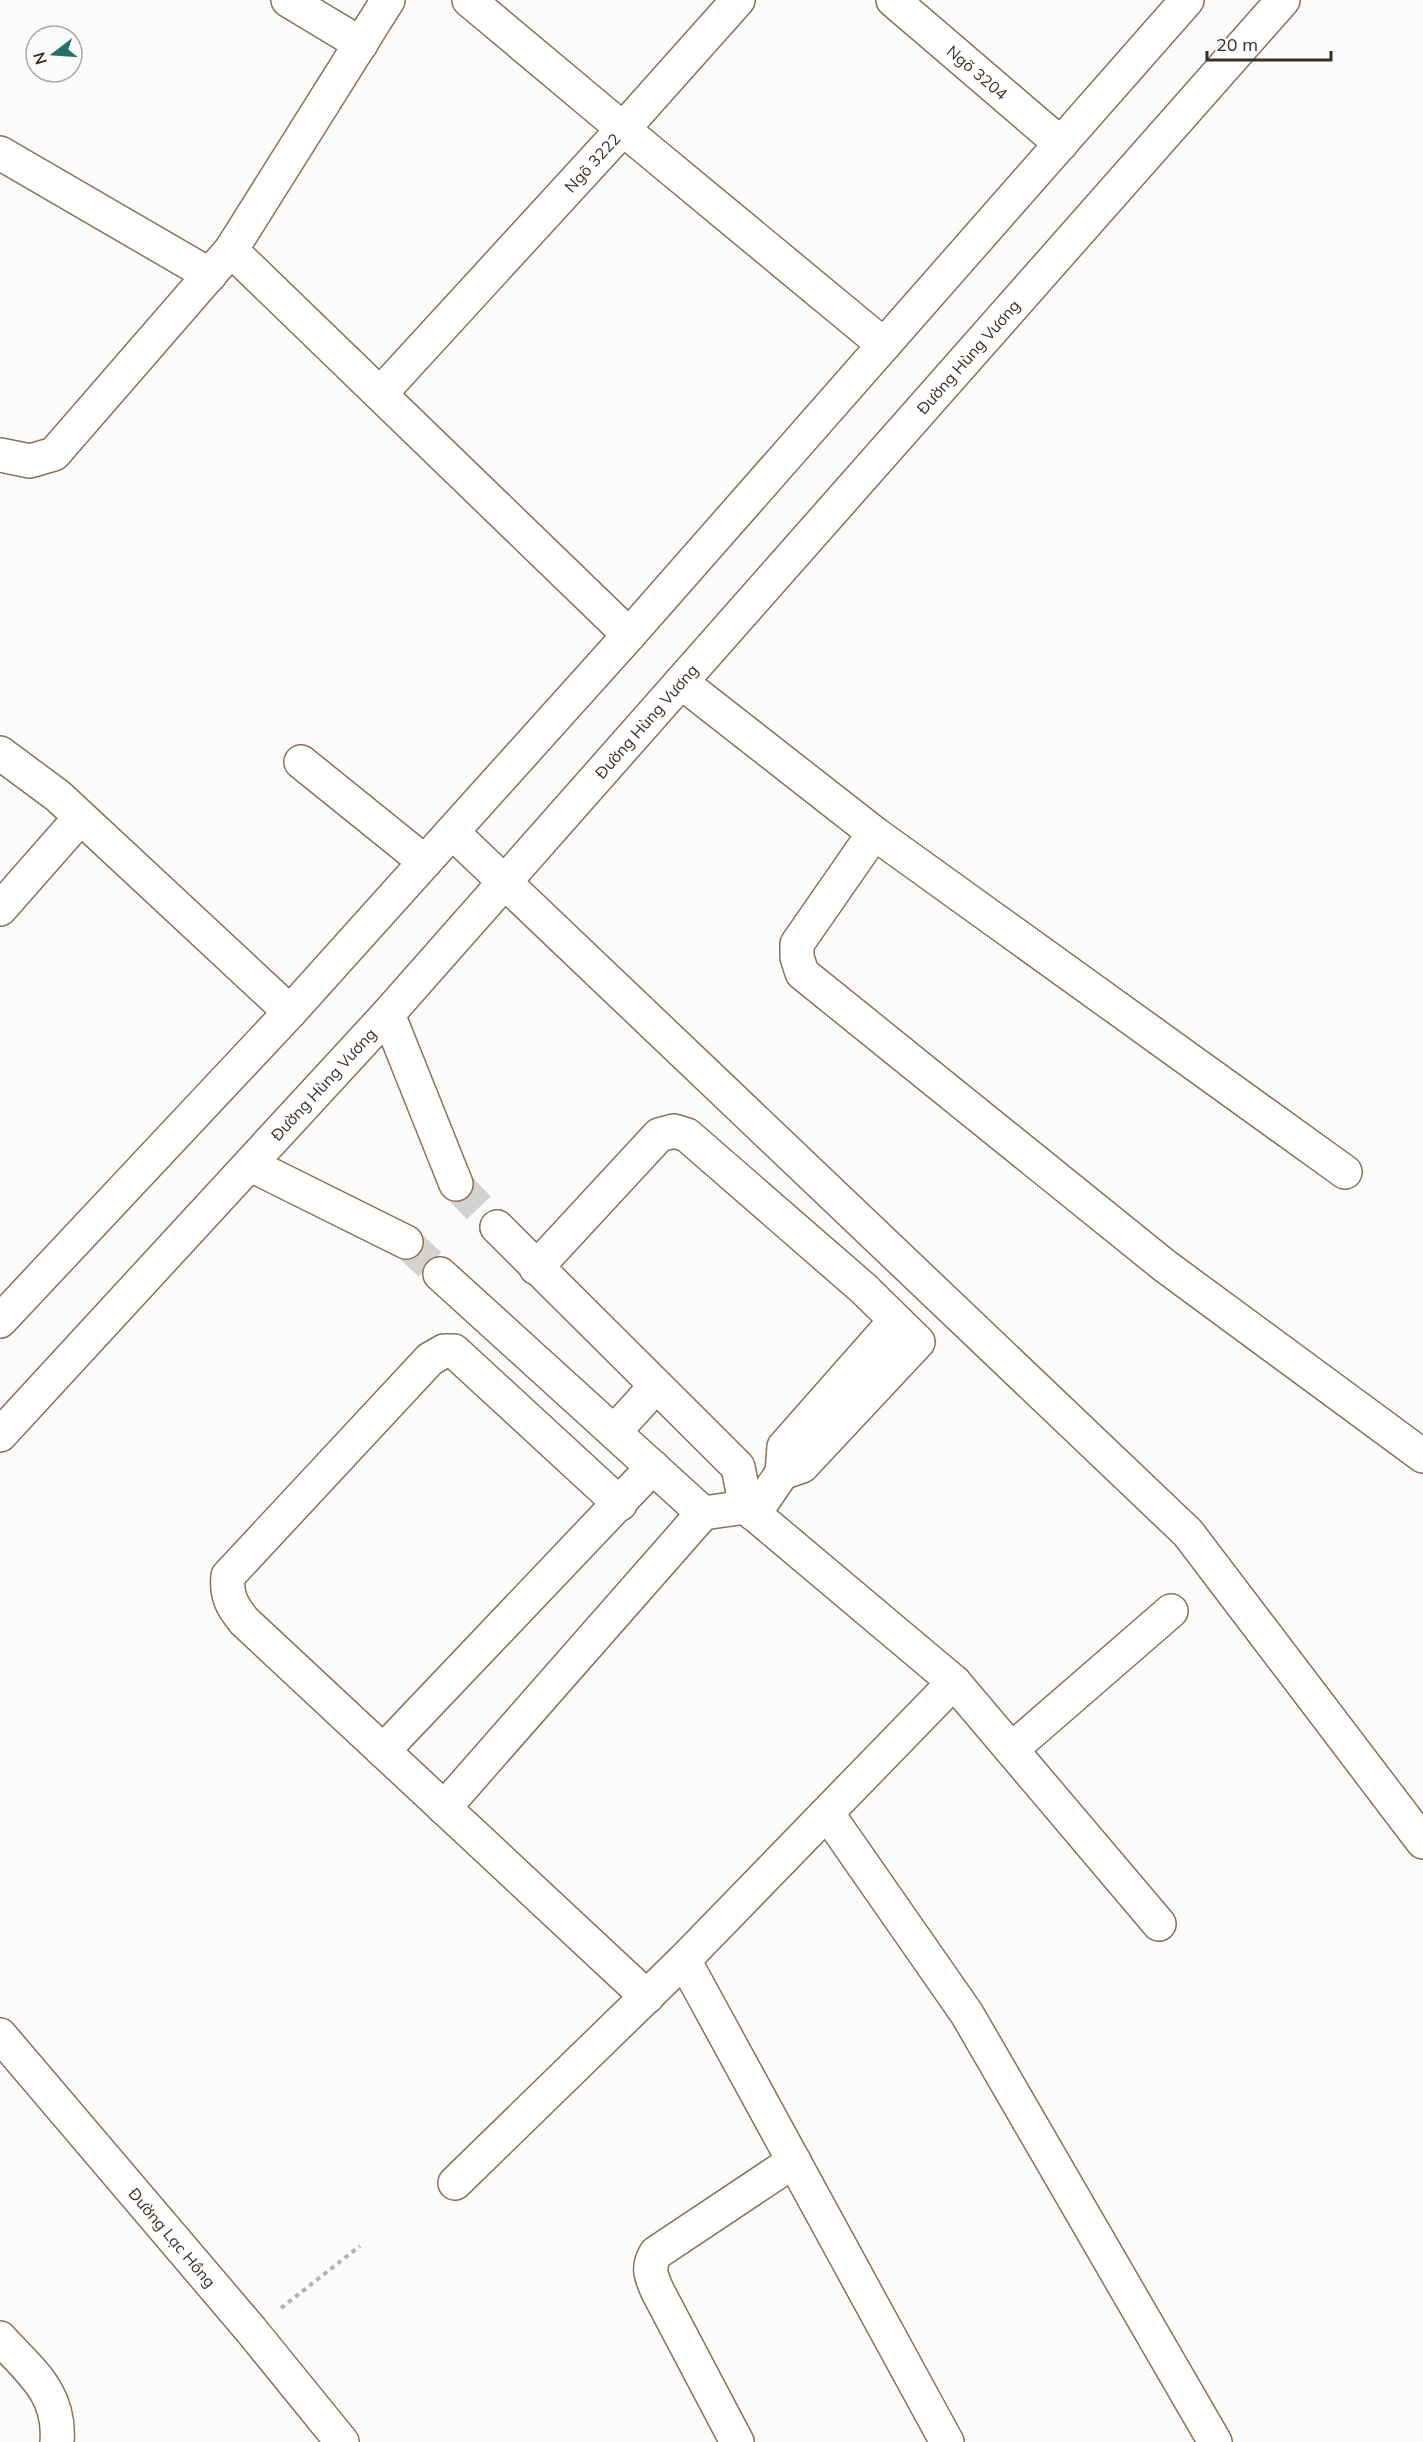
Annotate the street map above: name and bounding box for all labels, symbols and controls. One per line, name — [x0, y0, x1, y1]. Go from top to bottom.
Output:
north arrow — [24, 24, 84, 84]
scale bar — [1207, 24, 1332, 62]
text: 20 m — [1216, 33, 1258, 56]
street label: Ngõ 3204 — [943, 41, 1012, 104]
text: N — [28, 50, 51, 67]
street label: Ngõ 3222 — [560, 129, 624, 196]
street label: Đường Hùng Vương — [912, 295, 1024, 418]
street label: Đường Hùng Vương — [591, 660, 702, 783]
street label: Đường Hùng Vương — [266, 1024, 380, 1145]
street label: Đường Lạc Hồng — [124, 2184, 220, 2291]

